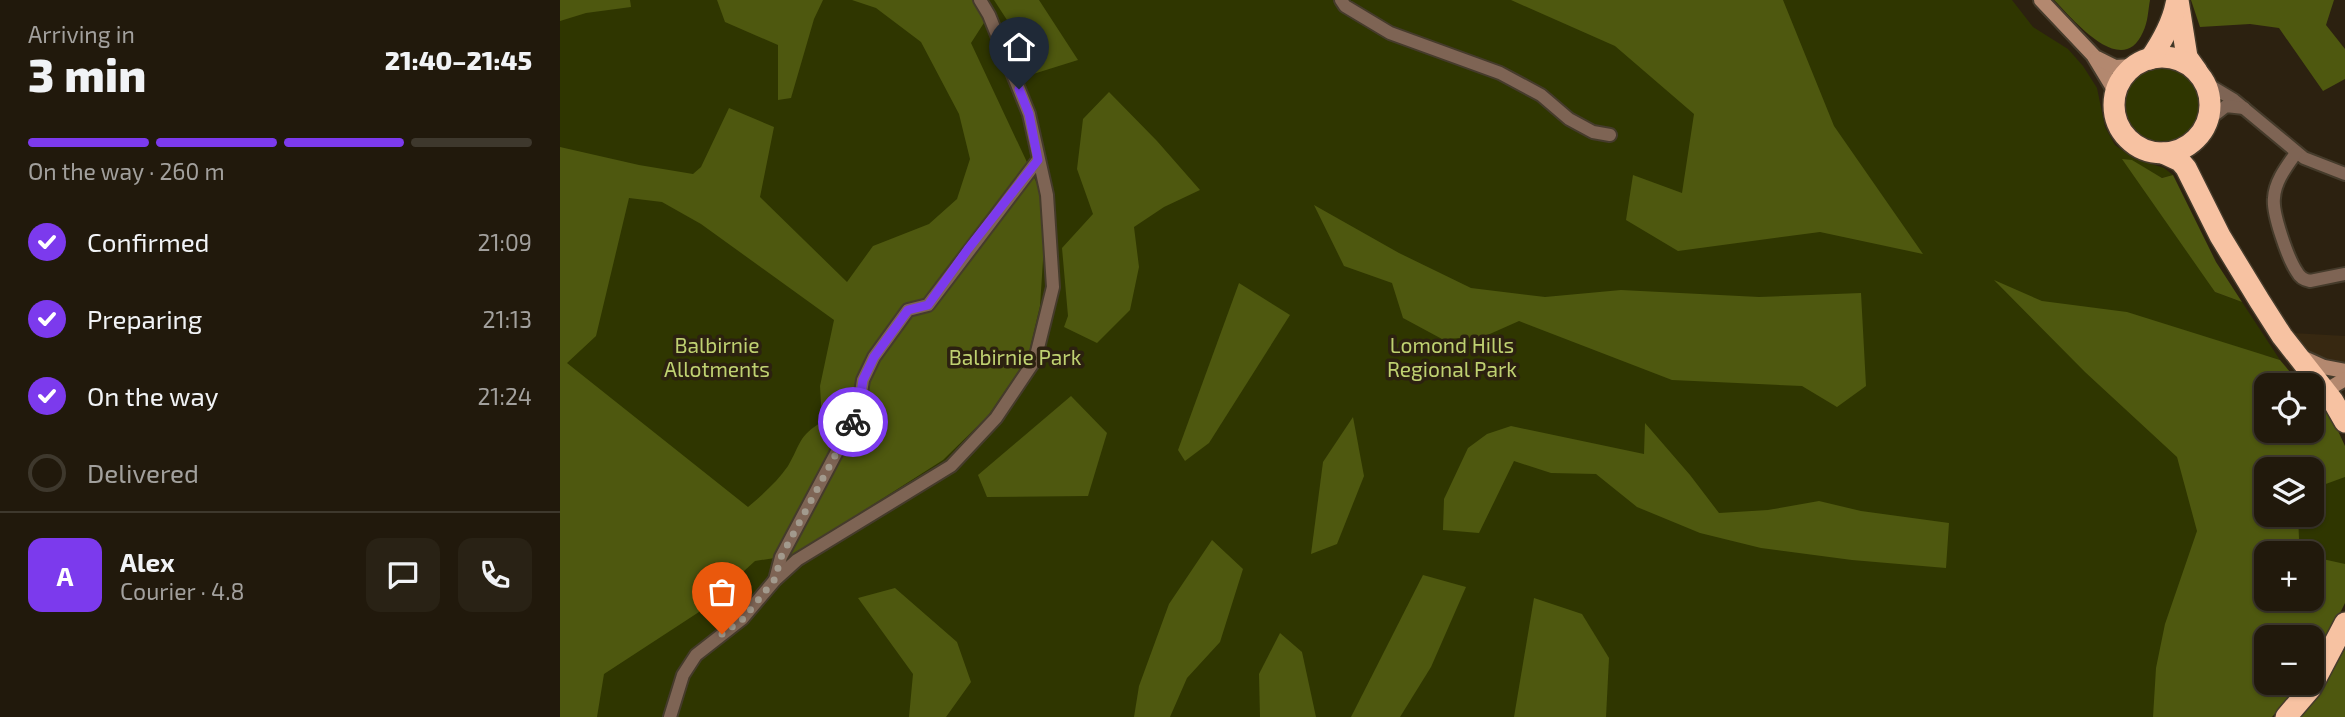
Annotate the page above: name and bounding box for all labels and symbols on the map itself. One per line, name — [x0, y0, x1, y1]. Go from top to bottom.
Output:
pin — [989, 17, 1049, 89]
park label: Balbirnie Allotments — [664, 332, 770, 381]
park label: Lomond Hills Regional Park — [1387, 332, 1517, 381]
park label: Balbirnie Park — [949, 344, 1082, 369]
courier — [818, 387, 888, 457]
pin — [692, 562, 752, 634]

